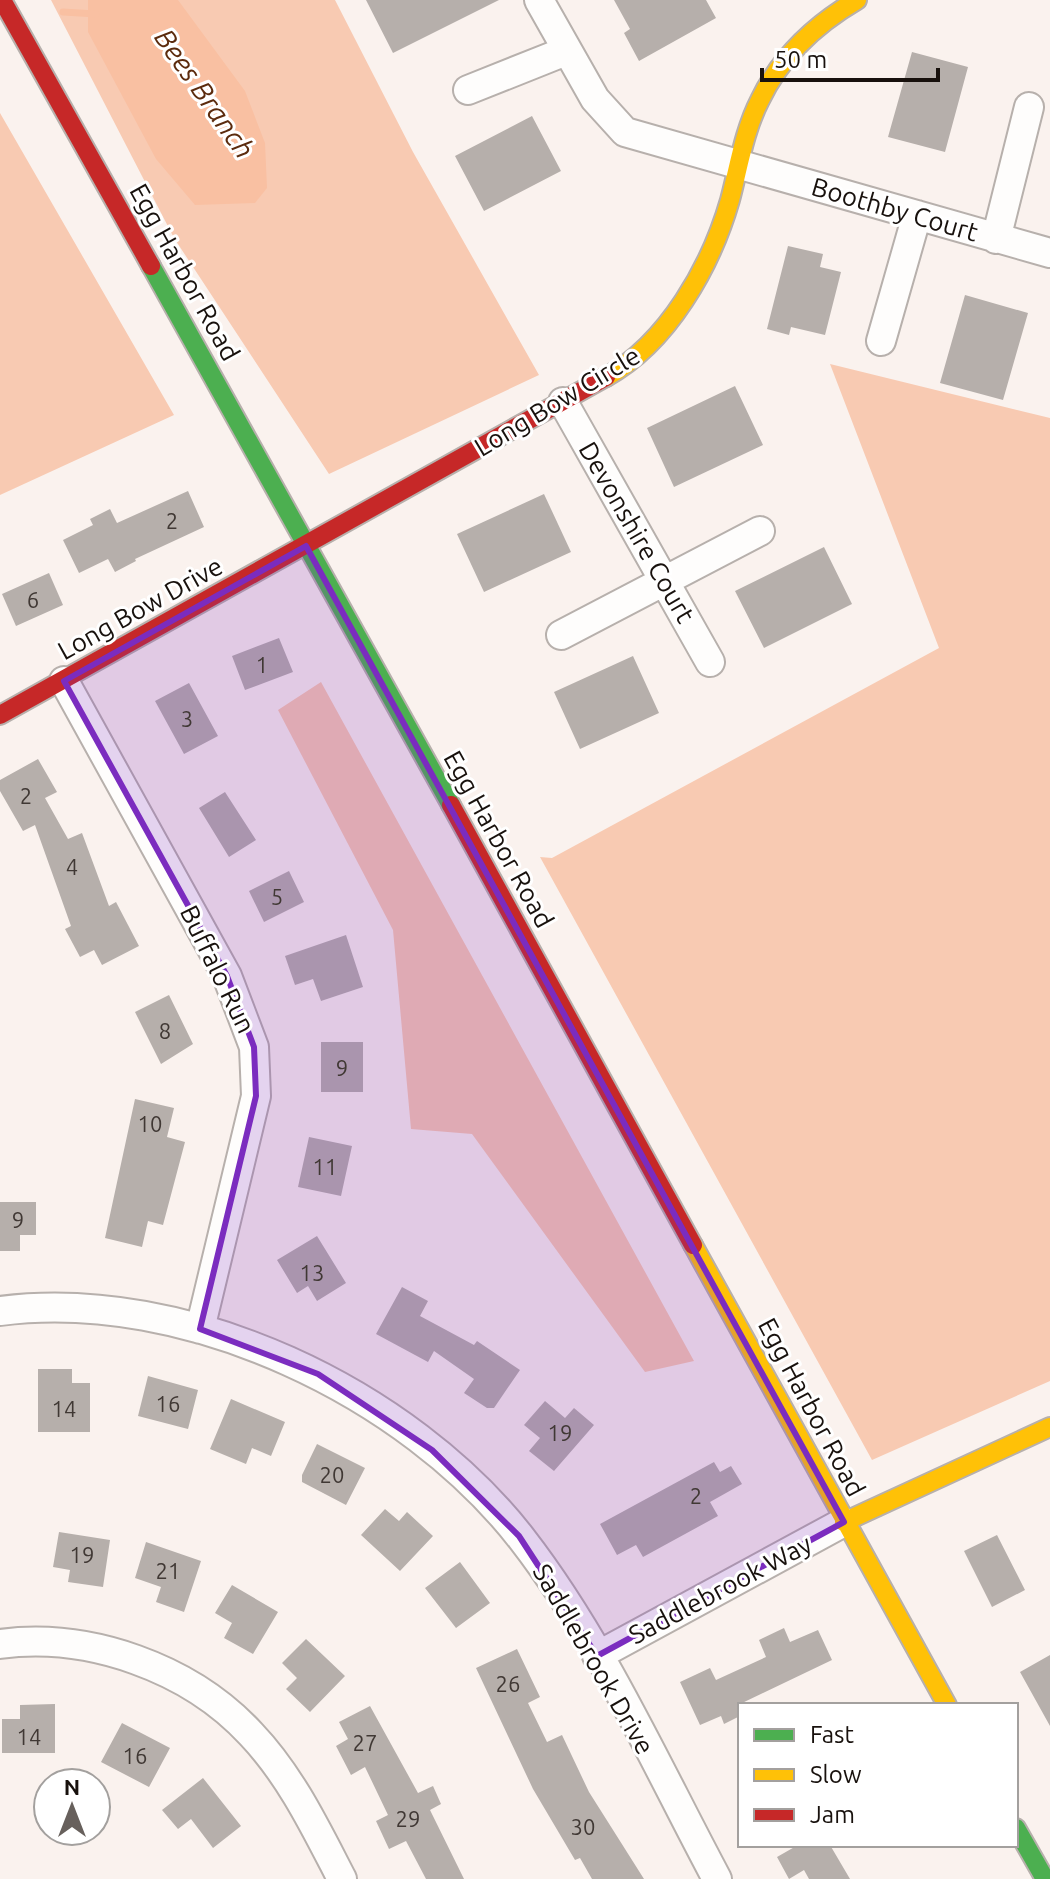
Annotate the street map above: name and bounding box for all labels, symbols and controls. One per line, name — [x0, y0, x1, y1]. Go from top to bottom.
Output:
water label: Bees Branch — [149, 22, 261, 164]
scale bar — [762, 32, 938, 82]
text: 50 m — [774, 46, 827, 73]
street label: Boothby Court — [808, 171, 982, 247]
street label: Egg Harbor Road — [124, 179, 246, 365]
street label: Long Bow Circle — [469, 340, 645, 462]
street label: Devonshire Court — [573, 436, 701, 628]
house number: 2 — [166, 508, 178, 533]
street label: Long Bow Drive — [53, 551, 227, 665]
house number: 6 — [27, 587, 39, 612]
house number: 1 — [256, 652, 268, 677]
house number: 3 — [181, 706, 193, 731]
street label: Egg Harbor Road — [438, 746, 560, 932]
house number: 2 — [20, 783, 32, 808]
house number: 4 — [66, 854, 78, 879]
house number: 5 — [271, 884, 283, 909]
street label: Buffalo Run — [175, 900, 261, 1038]
house number: 8 — [159, 1018, 171, 1043]
house number: 9 — [336, 1055, 348, 1080]
house number: 10 — [138, 1111, 162, 1136]
house number: 11 — [313, 1154, 337, 1179]
house number: 9 — [12, 1207, 24, 1232]
house number: 13 — [300, 1260, 324, 1285]
street label: Egg Harbor Road — [753, 1313, 871, 1501]
house number: 16 — [156, 1391, 180, 1416]
house number: 14 — [52, 1396, 76, 1421]
house number: 19 — [548, 1420, 572, 1445]
house number: 20 — [320, 1462, 344, 1487]
house number: 2 — [690, 1483, 702, 1508]
street label: Saddlebrook Way — [624, 1529, 816, 1649]
house number: 19 — [70, 1542, 94, 1567]
house number: 21 — [156, 1558, 180, 1583]
street label: Saddlebrook Drive — [528, 1559, 660, 1759]
house number: 26 — [496, 1671, 520, 1696]
legend — [738, 1703, 1018, 1847]
text: Fast — [810, 1721, 854, 1748]
house number: 14 — [17, 1724, 41, 1749]
house number: 27 — [353, 1730, 377, 1755]
house number: 16 — [123, 1743, 147, 1768]
text: Slow — [810, 1761, 862, 1788]
north arrow — [32, 1767, 112, 1847]
text: N — [64, 1774, 80, 1799]
text: Jam — [810, 1801, 855, 1828]
house number: 29 — [396, 1806, 420, 1831]
house number: 30 — [571, 1814, 595, 1839]

